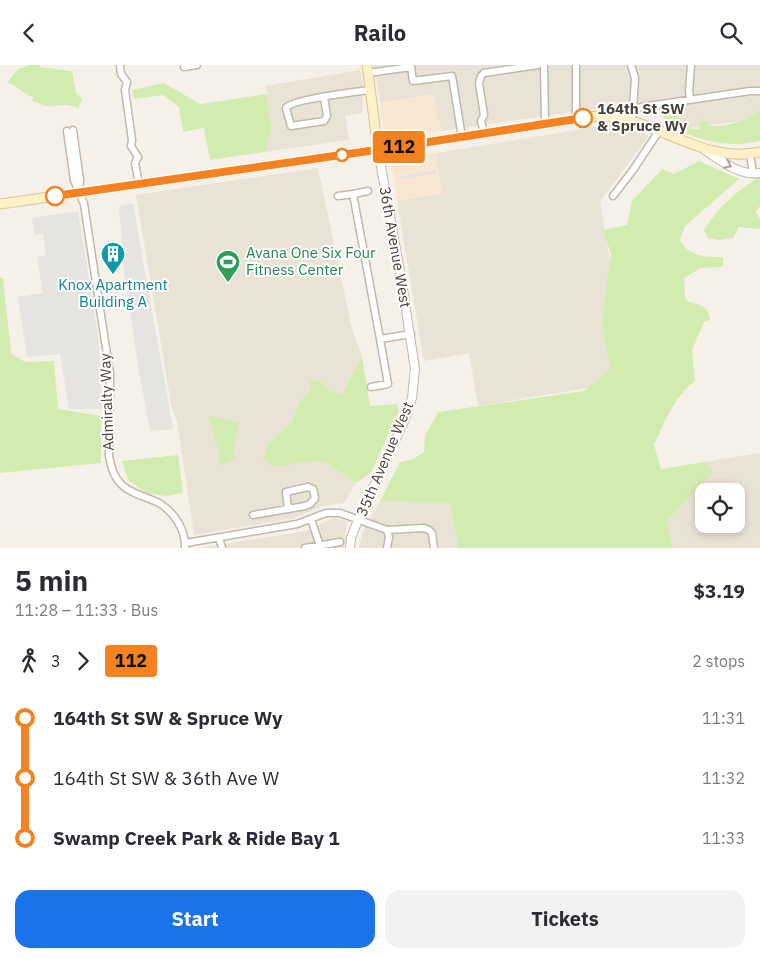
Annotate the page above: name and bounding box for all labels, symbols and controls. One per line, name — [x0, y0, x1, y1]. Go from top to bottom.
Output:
text: Railo — [354, 18, 406, 47]
icon: back — [15, 19, 43, 47]
icon: search — [717, 19, 745, 47]
place label: 164th St SW & Spruce Wy — [597, 99, 687, 135]
marker: 164th St SW & Spruce Wy — [573, 108, 593, 128]
line badge: 112 — [370, 131, 428, 163]
text: 112 — [383, 135, 415, 158]
unlabelled marker — [335, 148, 349, 162]
one-way arrow — [723, 159, 732, 169]
street label: 36th Avenue West — [375, 185, 416, 309]
unlabelled marker — [45, 186, 65, 206]
building icon: Knox Apartment Building A — [100, 241, 126, 275]
place label: Avana One Six Four Fitness Center — [246, 243, 376, 279]
sports icon: Avana One Six Four Fitness Center — [215, 249, 241, 283]
place label: Knox Apartment Building A — [58, 275, 168, 311]
street label: Admiralty Way — [95, 352, 118, 451]
street label: 35th Avenue West — [352, 399, 417, 519]
map controls — [695, 483, 745, 533]
button: locate — [695, 483, 745, 533]
text: 5 min — [15, 562, 88, 599]
text: $3.19 — [693, 579, 745, 603]
text: 11:28 – 11:33 · Bus — [15, 600, 158, 620]
icon: walk — [15, 647, 43, 675]
icon: forward — [69, 647, 97, 675]
text: 112 — [115, 649, 147, 672]
text: 3 — [51, 651, 61, 671]
text: 2 stops — [692, 651, 745, 671]
text: 164th St SW & Spruce Wy — [53, 706, 282, 730]
text: 11:31 — [702, 708, 745, 728]
text: 164th St SW & 36th Ave W — [53, 766, 279, 790]
text: 11:32 — [702, 768, 745, 788]
text: Swamp Creek Park & Ride Bay 1 — [53, 826, 340, 850]
text: 11:33 — [702, 828, 745, 848]
button: Start — [15, 890, 375, 948]
button: Tickets — [385, 890, 745, 948]

